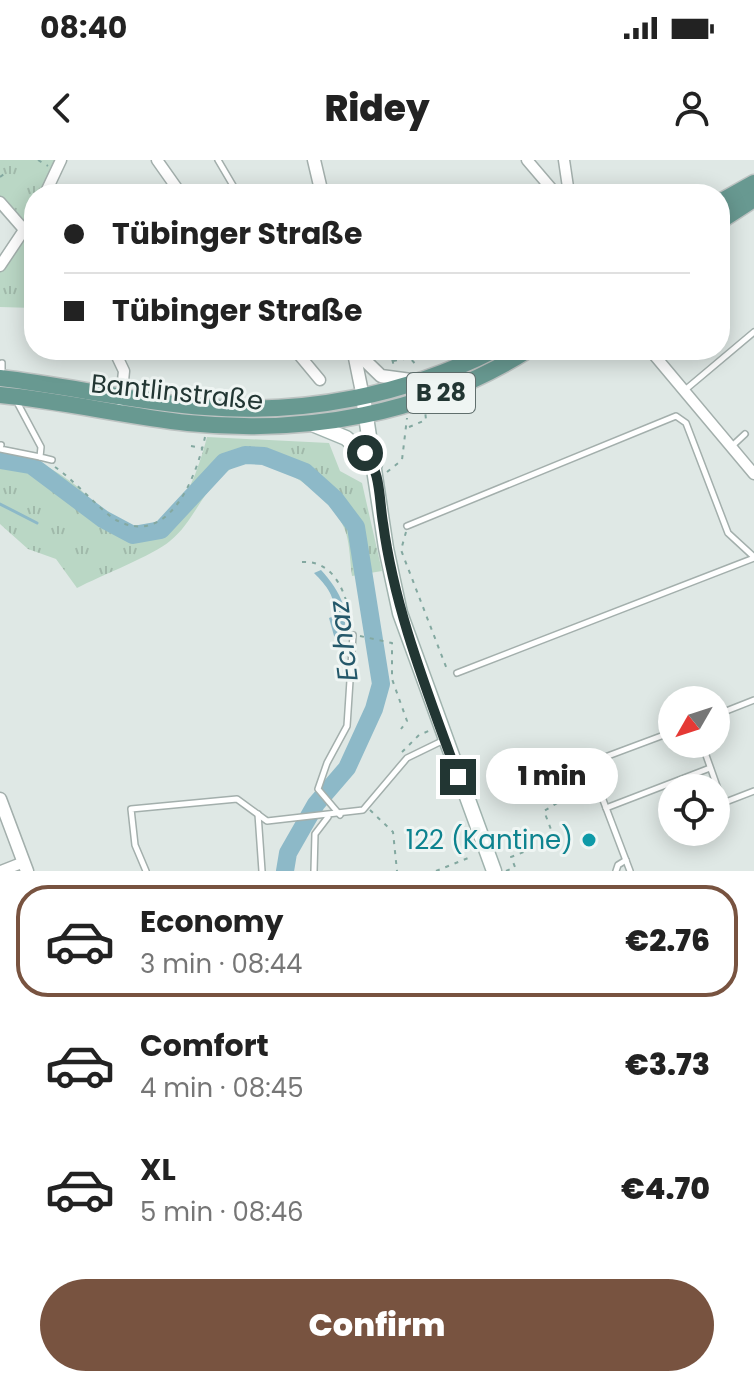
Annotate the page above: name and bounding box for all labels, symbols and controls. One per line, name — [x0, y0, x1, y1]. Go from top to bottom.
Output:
text: 08:40 — [40, 6, 127, 49]
text: Ridey — [324, 83, 430, 134]
icon: back — [40, 86, 84, 130]
icon: person — [670, 86, 714, 130]
text: Tübinger Straße — [112, 212, 363, 255]
text: Tübinger Straße — [112, 289, 363, 332]
street label: Bantlinstraße — [89, 365, 265, 419]
road number: B 28 — [407, 373, 475, 413]
route start — [347, 435, 383, 471]
water label: Echaz — [319, 598, 368, 683]
north arrow — [658, 686, 730, 758]
map controls — [658, 686, 730, 846]
callout: 1 min — [486, 749, 618, 805]
text: 1 min — [518, 758, 586, 794]
route end — [440, 759, 476, 795]
button: locate — [658, 774, 730, 846]
place label: 122 (Kantine) — [406, 822, 573, 858]
marker: 122 (Kantine) — [580, 831, 598, 849]
text: Economy — [140, 900, 284, 943]
icon: car — [44, 905, 116, 977]
text: €2.76 — [625, 919, 710, 962]
text: 3 min · 08:44 — [140, 946, 302, 982]
text: Comfort — [140, 1024, 269, 1067]
icon: car — [44, 1029, 116, 1101]
text: €3.73 — [625, 1043, 710, 1086]
text: 4 min · 08:45 — [140, 1070, 303, 1106]
text: XL — [140, 1148, 176, 1191]
icon: car — [44, 1153, 116, 1225]
text: €4.70 — [621, 1167, 710, 1210]
text: 5 min · 08:46 — [140, 1194, 304, 1230]
button: Confirm — [40, 1279, 714, 1371]

